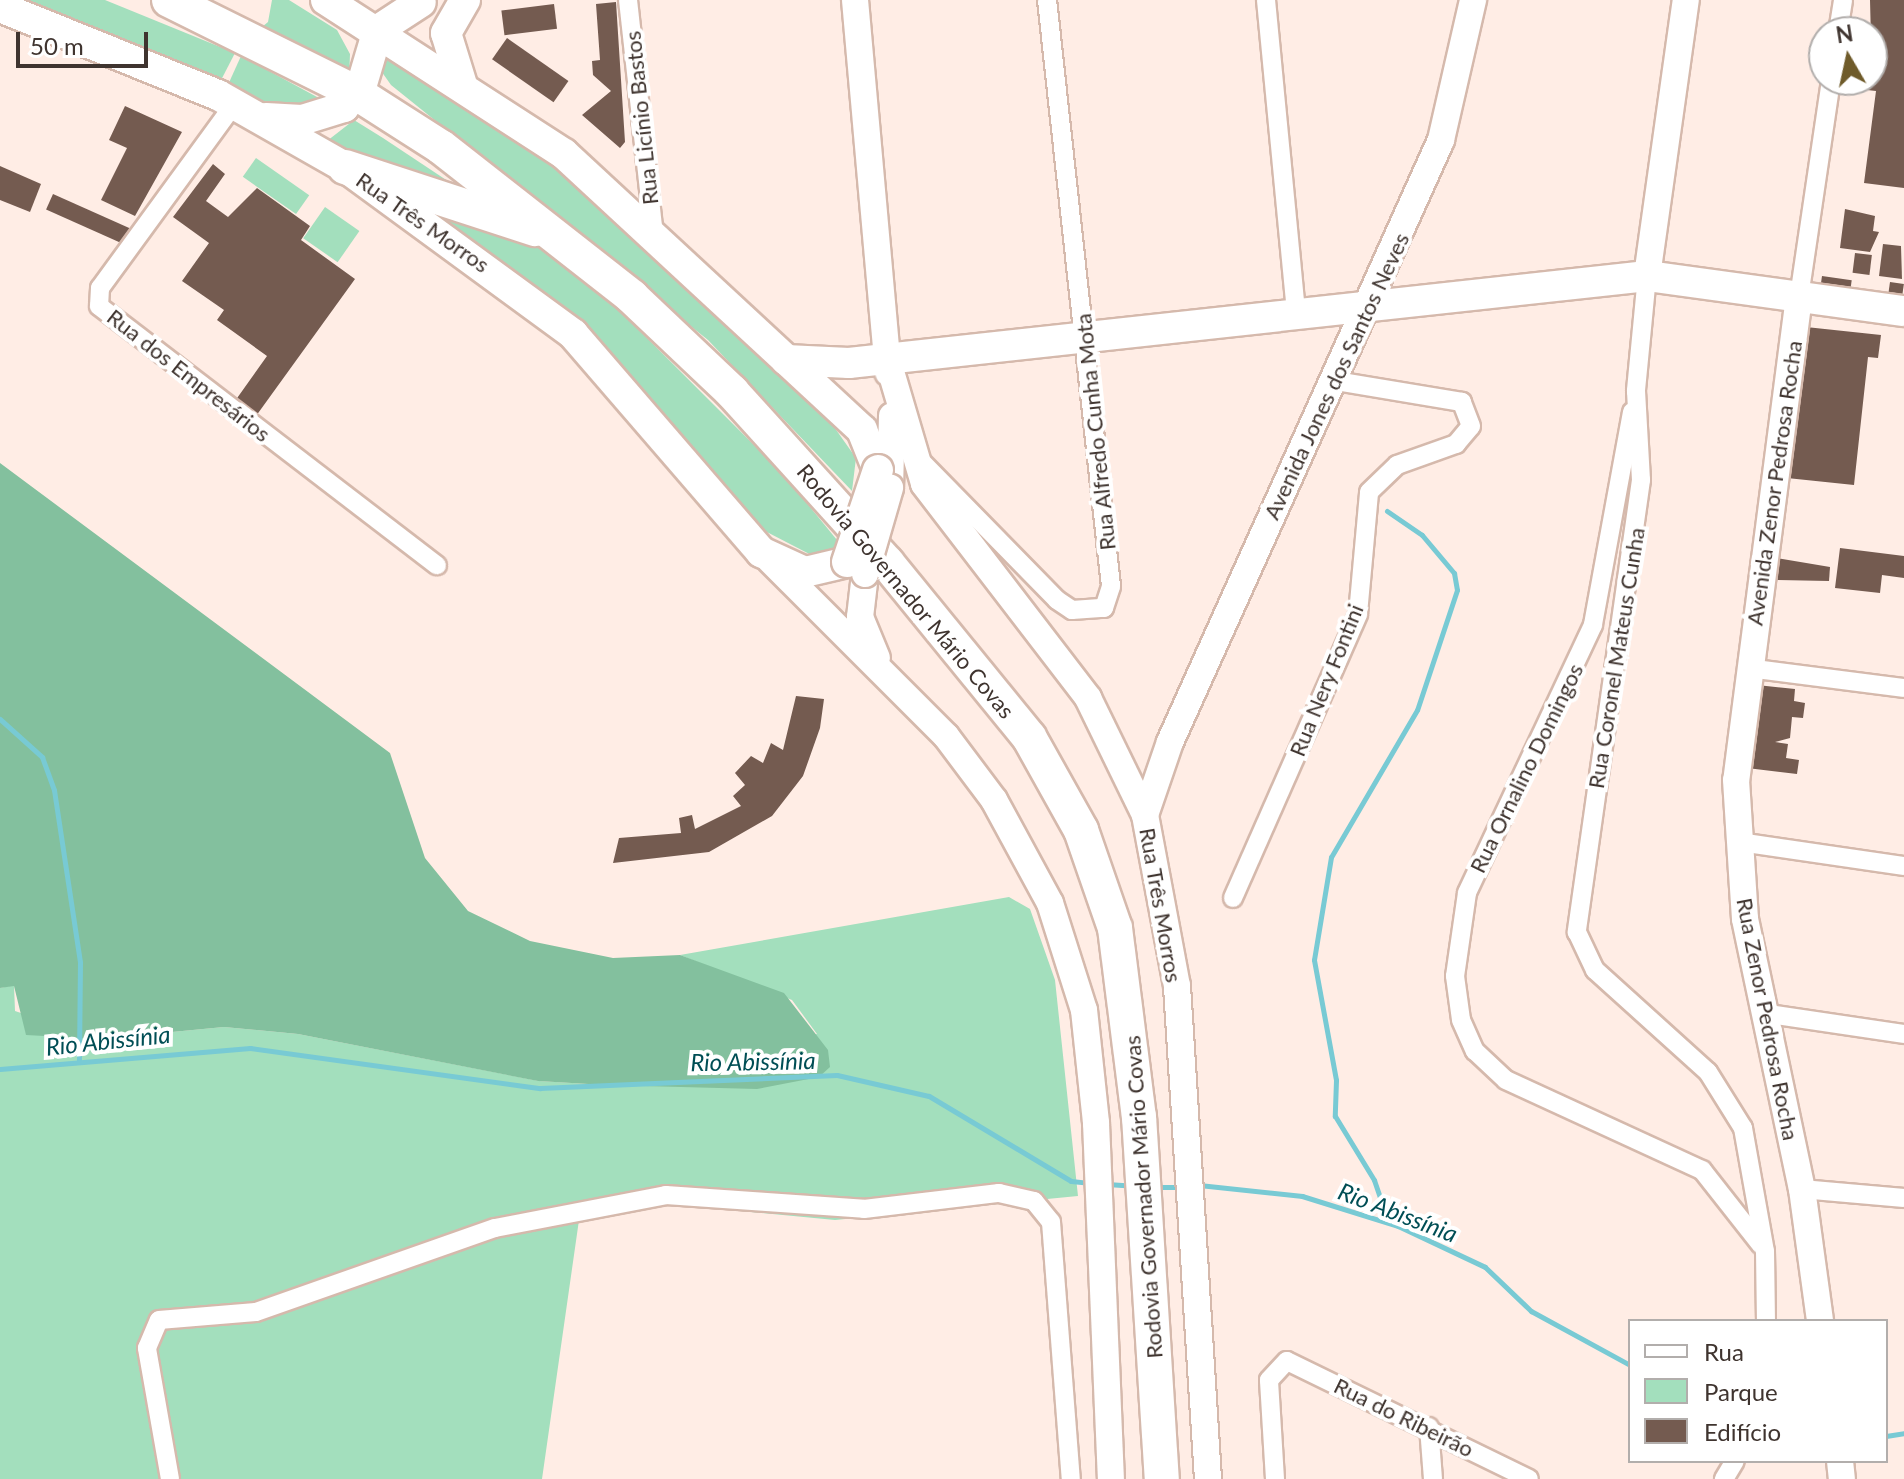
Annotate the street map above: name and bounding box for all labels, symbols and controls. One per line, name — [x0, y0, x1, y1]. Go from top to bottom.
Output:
scale bar — [20, 16, 152, 66]
north arrow — [1808, 16, 1888, 96]
text: N — [1834, 19, 1855, 48]
street label: Rua Licínio Bastos — [619, 30, 663, 206]
text: 50 m — [30, 31, 84, 60]
street label: Rua Três Morros — [351, 166, 495, 278]
street label: Avenida Jones dos Santos Neves — [1258, 228, 1414, 524]
street label: Rua dos Empresários — [102, 303, 276, 447]
street label: Rua Alfredo Cunha Mota — [1069, 312, 1121, 552]
street label: Avenida Zenor Pedrosa Rocha — [1741, 339, 1807, 627]
street label: Rodovia Governador Mário Covas — [792, 458, 1020, 724]
street label: Rua Coronel Mateus Cunha — [1582, 526, 1650, 790]
street label: Rua Nery Fontini — [1283, 600, 1369, 760]
street label: Rua Ornalino Domingos — [1464, 659, 1588, 877]
street label: Rua Três Morros — [1134, 825, 1188, 985]
street label: Rua Zenor Pedrosa Rocha — [1731, 895, 1805, 1143]
water label: Rio Abissínia — [44, 1019, 172, 1061]
street label: Rodovia Governador Mário Covas — [1119, 1034, 1167, 1360]
water label: Rio Abissínia — [690, 1046, 816, 1076]
water label: Rio Abissínia — [1334, 1176, 1462, 1248]
legend — [1628, 1319, 1888, 1463]
text: Rua — [1704, 1337, 1744, 1366]
street label: Rua do Ribeirão — [1330, 1372, 1478, 1462]
text: Parque — [1704, 1377, 1778, 1406]
text: Edifício — [1704, 1417, 1781, 1446]

